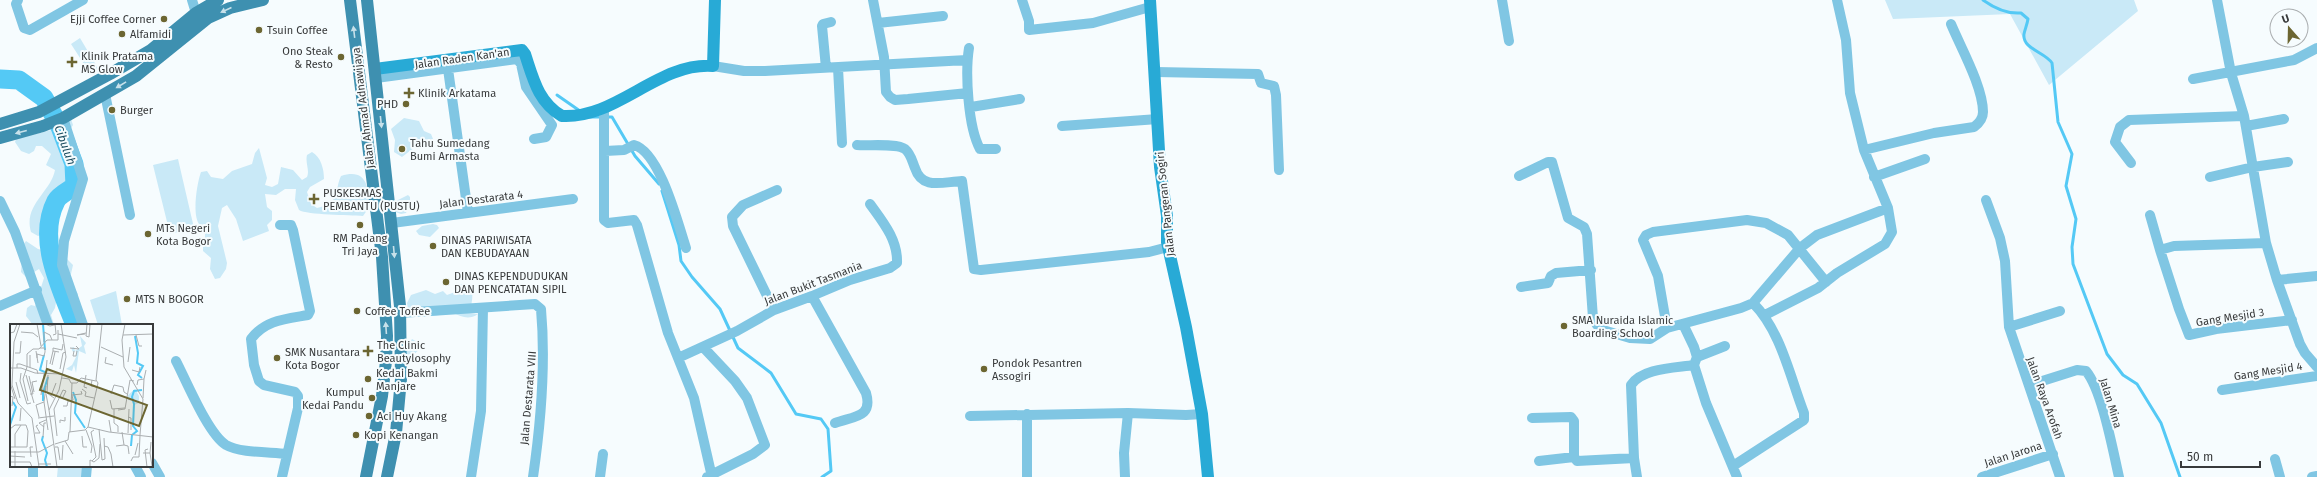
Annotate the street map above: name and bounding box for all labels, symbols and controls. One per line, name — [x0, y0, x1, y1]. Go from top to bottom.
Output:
one-way arrow — [220, 7, 231, 13]
north arrow — [2269, 8, 2309, 48]
text: U — [2280, 12, 2291, 26]
place label: Ejji Coffee Corner — [70, 13, 157, 26]
marker: Ejji Coffee Corner — [159, 14, 169, 24]
place label: Tsuin Coffee — [267, 24, 328, 37]
marker: Tsuin Coffee — [254, 25, 264, 35]
one-way arrow — [351, 26, 357, 38]
place label: Alfamidi — [130, 28, 171, 41]
marker: Alfamidi — [117, 29, 127, 39]
place label: Ono Steak & Resto — [282, 45, 333, 71]
street label: Jalan Raden Kan'an — [414, 45, 510, 72]
street label: Jalan Ahmad Adnawijaya — [350, 47, 377, 169]
place label: Klinik Pratama MS Glow — [81, 50, 153, 76]
marker: Ono Steak & Resto — [336, 52, 346, 62]
marker: Klinik Pratama MS Glow — [66, 56, 78, 68]
one-way arrow — [115, 82, 127, 89]
marker: Klinik Arkatama — [403, 87, 415, 99]
place label: Klinik Arkatama — [418, 87, 496, 100]
place label: PHD — [377, 98, 398, 111]
marker: PHD — [401, 99, 411, 109]
place label: Burger — [120, 104, 154, 117]
marker: Burger — [107, 105, 117, 115]
one-way arrow — [377, 116, 384, 128]
water label: Cibuluh — [51, 123, 79, 167]
one-way arrow — [15, 129, 27, 135]
place label: Tahu Sumedang Bumi Armasta — [410, 137, 490, 163]
marker: Tahu Sumedang Bumi Armasta — [397, 144, 407, 154]
street label: Jalan Pangeran Sogiri — [1154, 151, 1177, 257]
place label: PUSKESMAS PEMBANTU (PUSTU) — [323, 187, 420, 213]
street label: Jalan Destarata 4 — [438, 188, 524, 211]
marker: PUSKESMAS PEMBANTU (PUSTU) — [308, 193, 320, 205]
marker: RM Padang Tri Jaya — [355, 220, 365, 230]
place label: MTs Negeri Kota Bogor — [156, 222, 212, 248]
marker: MTs Negeri Kota Bogor — [143, 229, 153, 239]
place label: RM Padang Tri Jaya — [333, 232, 388, 258]
place label: DINAS PARIWISATA DAN KEBUDAYAAN — [441, 234, 532, 260]
marker: DINAS PARIWISATA DAN KEBUDAYAAN — [428, 241, 438, 251]
one-way arrow — [391, 245, 398, 258]
street label: Jalan Bukit Tasmania — [763, 259, 864, 308]
place label: DINAS KEPENDUDUKAN DAN PENCATATAN SIPIL — [454, 270, 568, 296]
marker: DINAS KEPENDUDUKAN DAN PENCATATAN SIPIL — [441, 277, 451, 287]
place label: MTS N BOGOR — [135, 293, 204, 306]
marker: MTS N BOGOR — [122, 294, 132, 304]
place label: Coffee Toffee — [365, 305, 430, 318]
marker: Coffee Toffee — [352, 306, 362, 316]
street label: Gang Mesjid 3 — [2195, 306, 2265, 329]
place label: SMA Nuraida Islamic Boarding School — [1572, 314, 1673, 340]
one-way arrow — [383, 321, 389, 334]
marker: SMA Nuraida Islamic Boarding School — [1559, 321, 1569, 331]
inset map — [10, 324, 153, 467]
place label: The Clinic Beautylosophy — [377, 339, 451, 365]
marker: The Clinic Beautylosophy — [362, 345, 374, 357]
place label: SMK Nusantara Kota Bogor — [285, 346, 360, 372]
street label: Jalan Destarata VIII — [518, 350, 539, 446]
marker: SMK Nusantara Kota Bogor — [272, 353, 282, 363]
street label: Jalan Raya Arofah — [2024, 355, 2065, 441]
place label: Pondok Pesantren Assogiri — [992, 357, 1082, 383]
street label: Gang Mesjid 4 — [2233, 360, 2303, 383]
marker: Pondok Pesantren Assogiri — [979, 364, 989, 374]
place label: Kedai Bakmi Manjare — [376, 367, 438, 393]
marker: Kedai Bakmi Manjare — [363, 374, 373, 384]
street label: Jalan Mina — [2097, 376, 2124, 430]
place label: Kumpul Kedai Pandu — [302, 386, 364, 412]
marker: Kumpul Kedai Pandu — [367, 393, 377, 403]
place label: Aci Huy Akang — [377, 410, 447, 423]
marker: Aci Huy Akang — [364, 411, 374, 421]
place label: Kopi Kenangan — [364, 429, 438, 442]
marker: Kopi Kenangan — [351, 430, 361, 440]
street label: Jalan Jarona — [1983, 439, 2044, 470]
scale bar — [2181, 443, 2260, 469]
text: 50 m — [2187, 450, 2213, 464]

